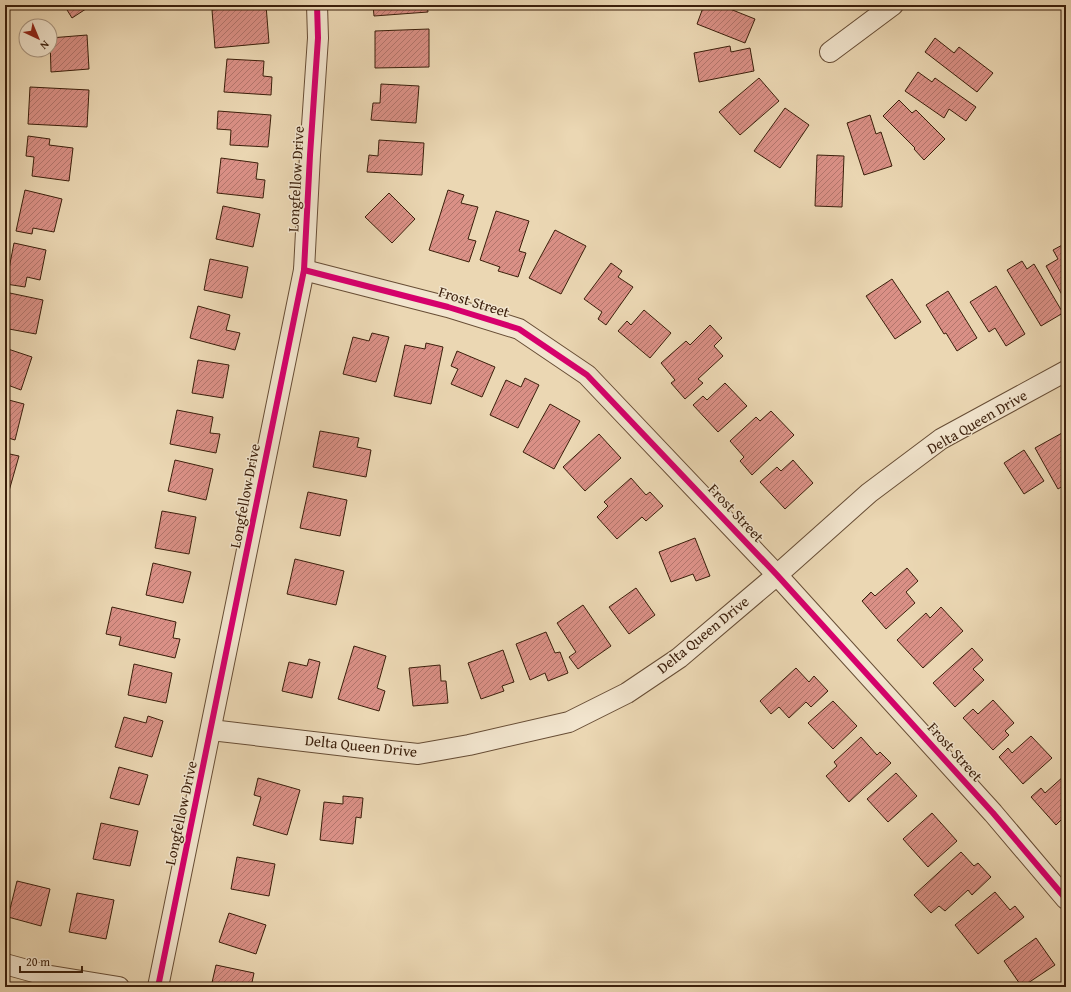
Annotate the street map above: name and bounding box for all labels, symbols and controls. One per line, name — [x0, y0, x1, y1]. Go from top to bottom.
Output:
north arrow — [18, 18, 58, 58]
text: N — [36, 37, 53, 54]
street label: Longfellow Drive — [282, 125, 309, 233]
street label: Frost Street — [436, 281, 513, 323]
street label: Delta Queen Drive — [923, 384, 1031, 459]
street label: Longfellow Drive — [224, 442, 265, 550]
street label: Frost Street — [704, 479, 770, 547]
street label: Delta Queen Drive — [652, 591, 753, 678]
street label: Frost Street — [923, 717, 988, 786]
street label: Delta Queen Drive — [304, 729, 418, 762]
street label: Longfellow Drive — [159, 759, 202, 867]
scale bar — [20, 948, 82, 974]
text: 20 m — [26, 953, 50, 970]

